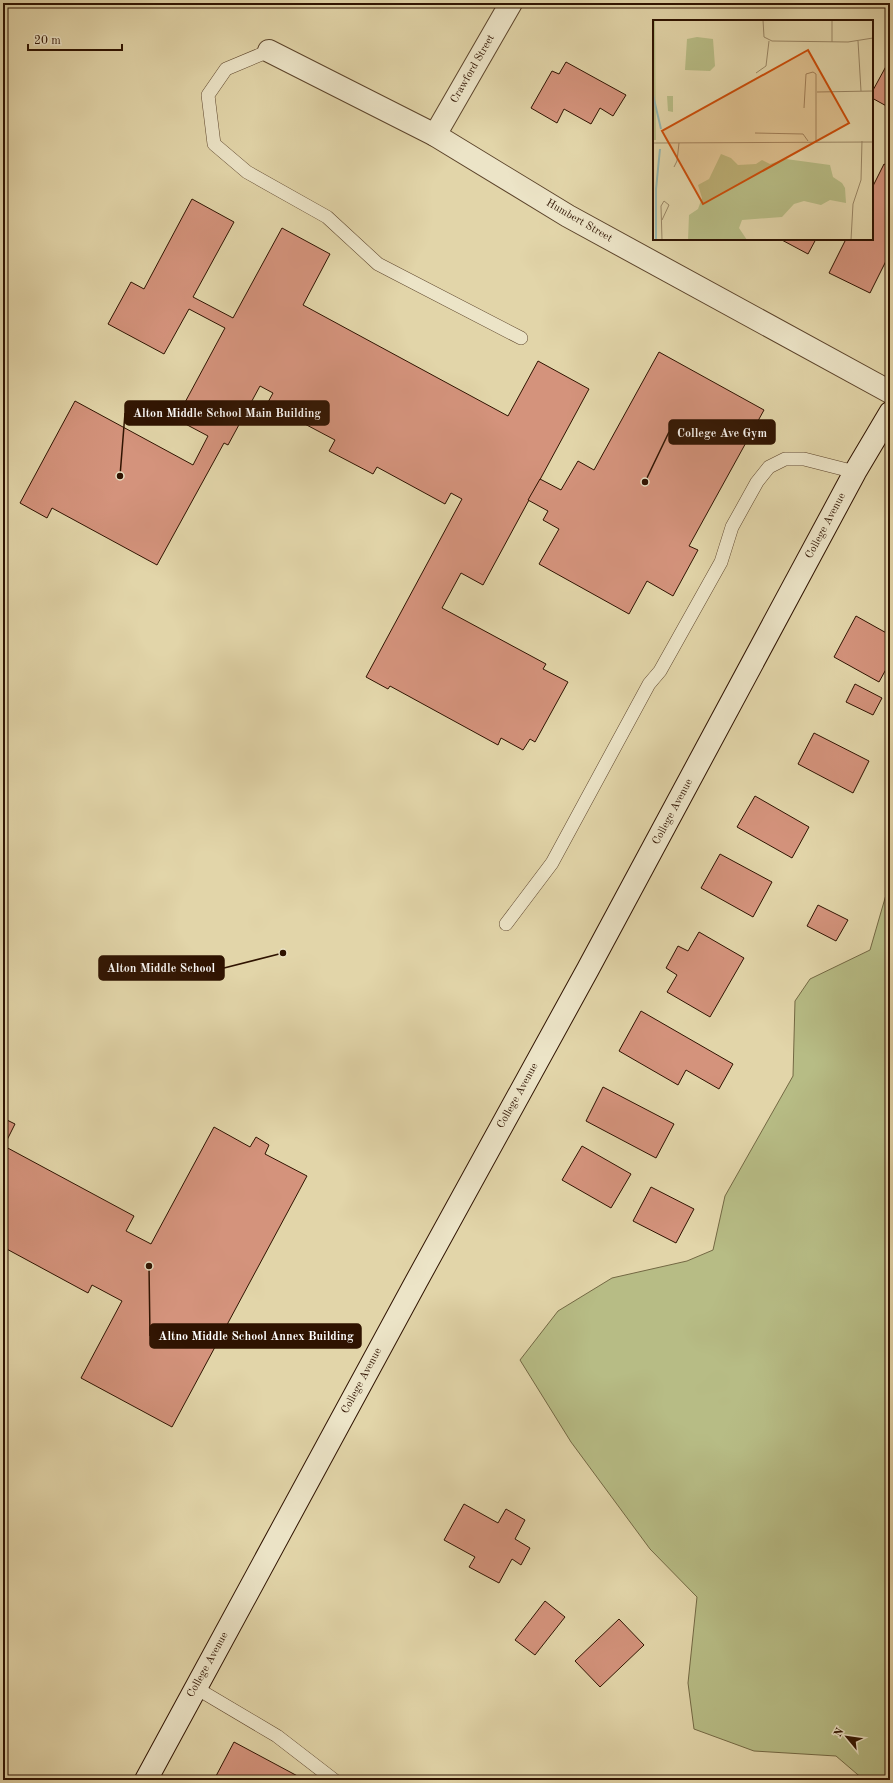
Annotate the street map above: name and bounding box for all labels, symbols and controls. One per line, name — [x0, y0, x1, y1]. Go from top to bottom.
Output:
inset map — [653, 20, 873, 240]
scale bar — [28, 26, 122, 52]
street label: Crawford Street — [449, 33, 497, 105]
text: 20 m — [34, 35, 61, 47]
street label: Humbert Street — [544, 198, 614, 244]
callout: Alton Middle School Main Building — [125, 401, 329, 425]
text: Alton Middle School Main Building — [133, 408, 321, 420]
callout: College Ave Gym — [669, 420, 775, 444]
text: College Ave Gym — [677, 428, 767, 440]
street label: College Avenue — [804, 491, 848, 561]
street label: College Avenue — [651, 777, 695, 847]
callout: Alton Middle School — [99, 956, 224, 980]
text: Alton Middle School — [107, 963, 216, 975]
street label: College Avenue — [496, 1061, 540, 1131]
callout: Altno Middle School Annex Building — [150, 1324, 361, 1348]
text: Altno Middle School Annex Building — [158, 1331, 354, 1343]
street label: College Avenue — [340, 1346, 384, 1416]
street label: College Avenue — [186, 1630, 230, 1700]
north arrow — [827, 1717, 867, 1757]
text: N — [833, 1726, 847, 1739]

